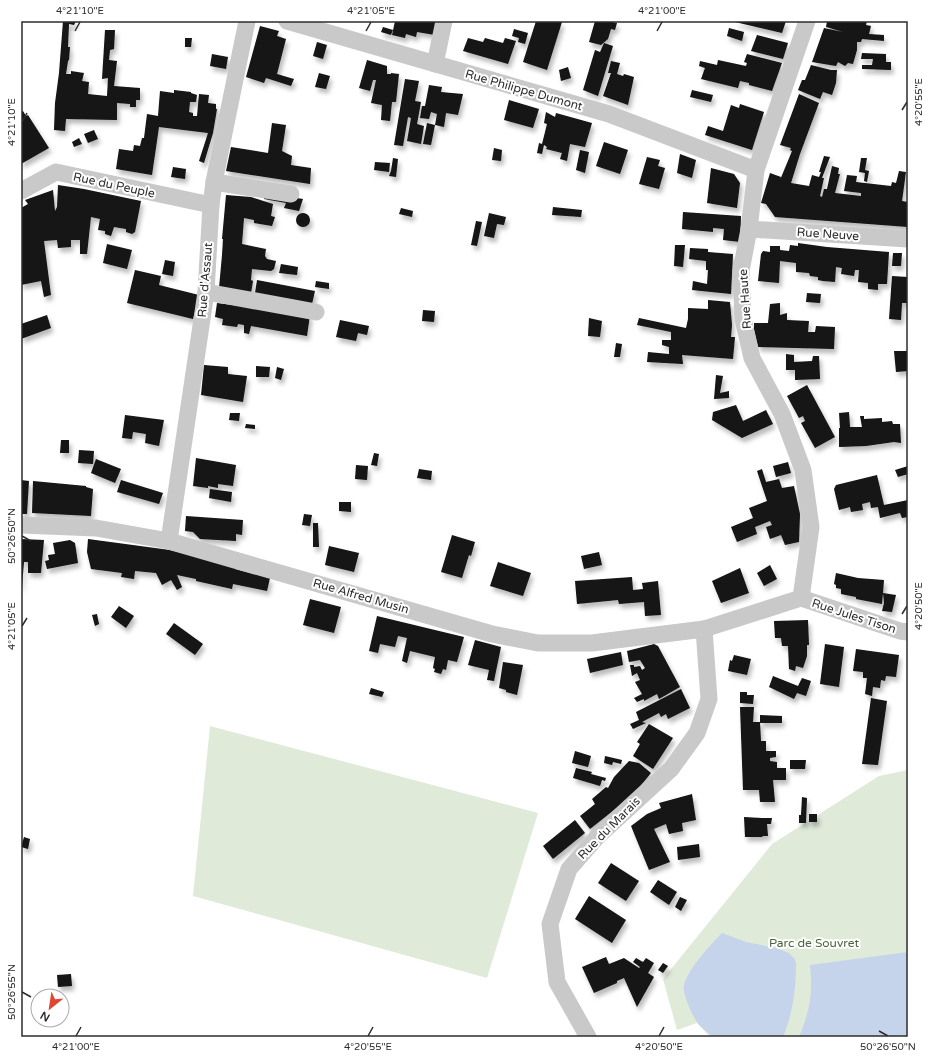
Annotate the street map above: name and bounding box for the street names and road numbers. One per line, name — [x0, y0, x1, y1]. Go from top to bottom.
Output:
street label: Rue Philippe Dumont — [464, 67, 585, 114]
street label: Rue du Peuple — [72, 170, 156, 201]
street label: Rue Neuve — [796, 225, 860, 243]
street label: Rue d'Assaut — [195, 242, 215, 318]
street label: Rue Haute — [736, 268, 754, 329]
street label: Rue Alfred Musin — [312, 576, 410, 616]
street label: Rue Jules Tison — [810, 596, 898, 636]
street label: Rue du Marais — [575, 794, 643, 862]

